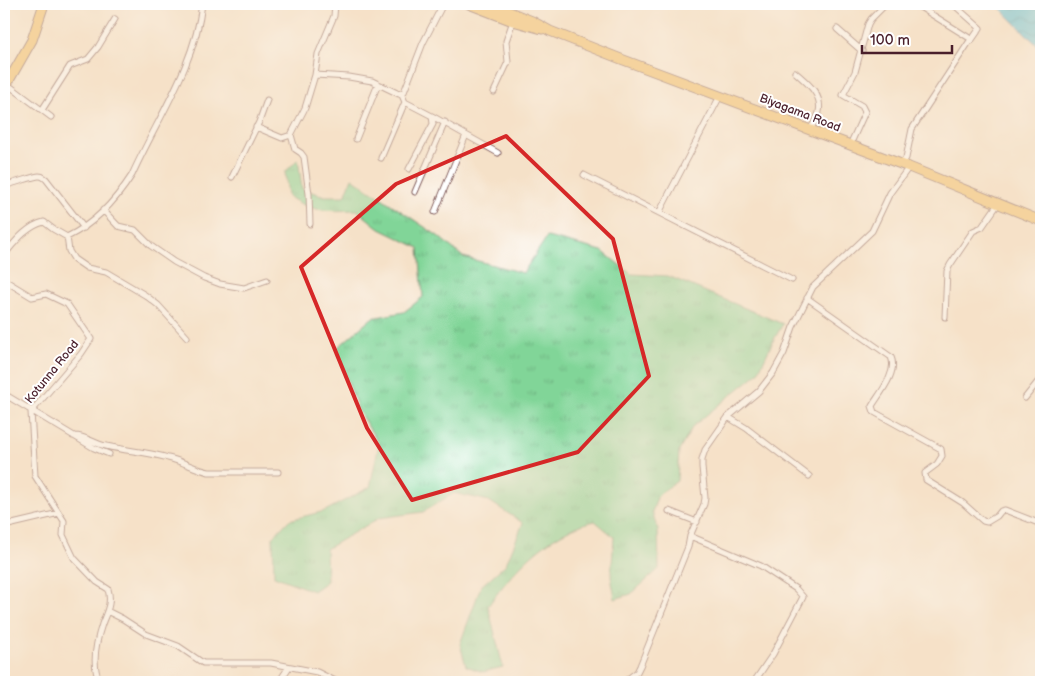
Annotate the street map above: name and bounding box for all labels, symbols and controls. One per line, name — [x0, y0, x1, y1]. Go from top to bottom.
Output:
scale bar — [862, 22, 952, 54]
text: 100 m — [870, 31, 910, 50]
street label: Biyagama Road — [757, 91, 843, 135]
street label: Kotunna Road — [22, 337, 82, 407]

